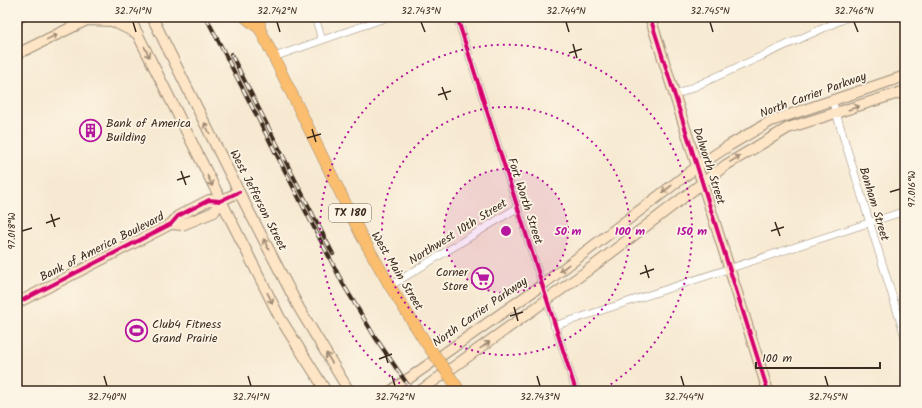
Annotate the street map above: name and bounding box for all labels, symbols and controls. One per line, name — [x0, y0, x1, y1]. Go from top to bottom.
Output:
text: 32.741°N — [114, 3, 152, 19]
text: 32.742°N — [257, 3, 297, 19]
text: 32.743°N — [401, 3, 441, 19]
text: 32.744°N — [546, 3, 586, 19]
text: 32.745°N — [690, 3, 730, 19]
text: 32.746°N — [834, 3, 874, 19]
one-way arrow — [46, 33, 58, 40]
one-way arrow — [144, 46, 151, 58]
street label: North Carrier Parkway — [757, 67, 869, 123]
one-way arrow — [847, 103, 859, 111]
place label: Bank of America Building — [106, 114, 191, 147]
building icon: Bank of America Building — [78, 117, 104, 143]
one-way arrow — [203, 122, 210, 134]
street label: Dalworth Street — [688, 125, 731, 207]
street label: West Jefferson Street — [224, 146, 292, 254]
street label: Fort Worth Street — [502, 155, 548, 247]
one-way arrow — [729, 155, 741, 163]
street label: Bonham Street — [854, 165, 894, 244]
text: 97.016°W — [904, 170, 920, 207]
one-way arrow — [207, 175, 215, 187]
one-way arrow — [661, 185, 672, 194]
street label: Northwest 10th Street — [405, 194, 511, 270]
road number: TX 180 — [329, 204, 371, 222]
street label: Bank of America Boulevard — [36, 207, 168, 287]
text: 97.018°W — [4, 212, 20, 250]
text: 50 m — [554, 222, 582, 241]
text: 100 m — [615, 222, 645, 241]
text: 150 m — [677, 222, 707, 241]
centre of rings — [499, 224, 513, 238]
street label: West Main Street — [366, 228, 428, 314]
one-way arrow — [261, 238, 269, 250]
place label: Corner Store — [436, 263, 469, 296]
one-way arrow — [558, 264, 569, 273]
supermarket icon: Corner Store — [470, 266, 496, 292]
street label: North Carrier Parkway — [429, 272, 532, 352]
one-way arrow — [267, 292, 274, 304]
place label: Club4 Fitness Grand Prairie — [152, 315, 221, 348]
sports icon: Club4 Fitness Grand Prairie — [123, 318, 149, 344]
one-way arrow — [479, 341, 490, 349]
scale bar — [756, 344, 880, 370]
text: 100 m — [762, 349, 793, 368]
one-way arrow — [324, 352, 332, 364]
text: 32.740°N — [87, 389, 127, 405]
text: 32.741°N — [232, 389, 270, 405]
text: 32.742°N — [375, 389, 415, 405]
text: 32.743°N — [520, 389, 560, 405]
text: 32.744°N — [664, 389, 704, 405]
text: 32.745°N — [808, 389, 848, 405]

